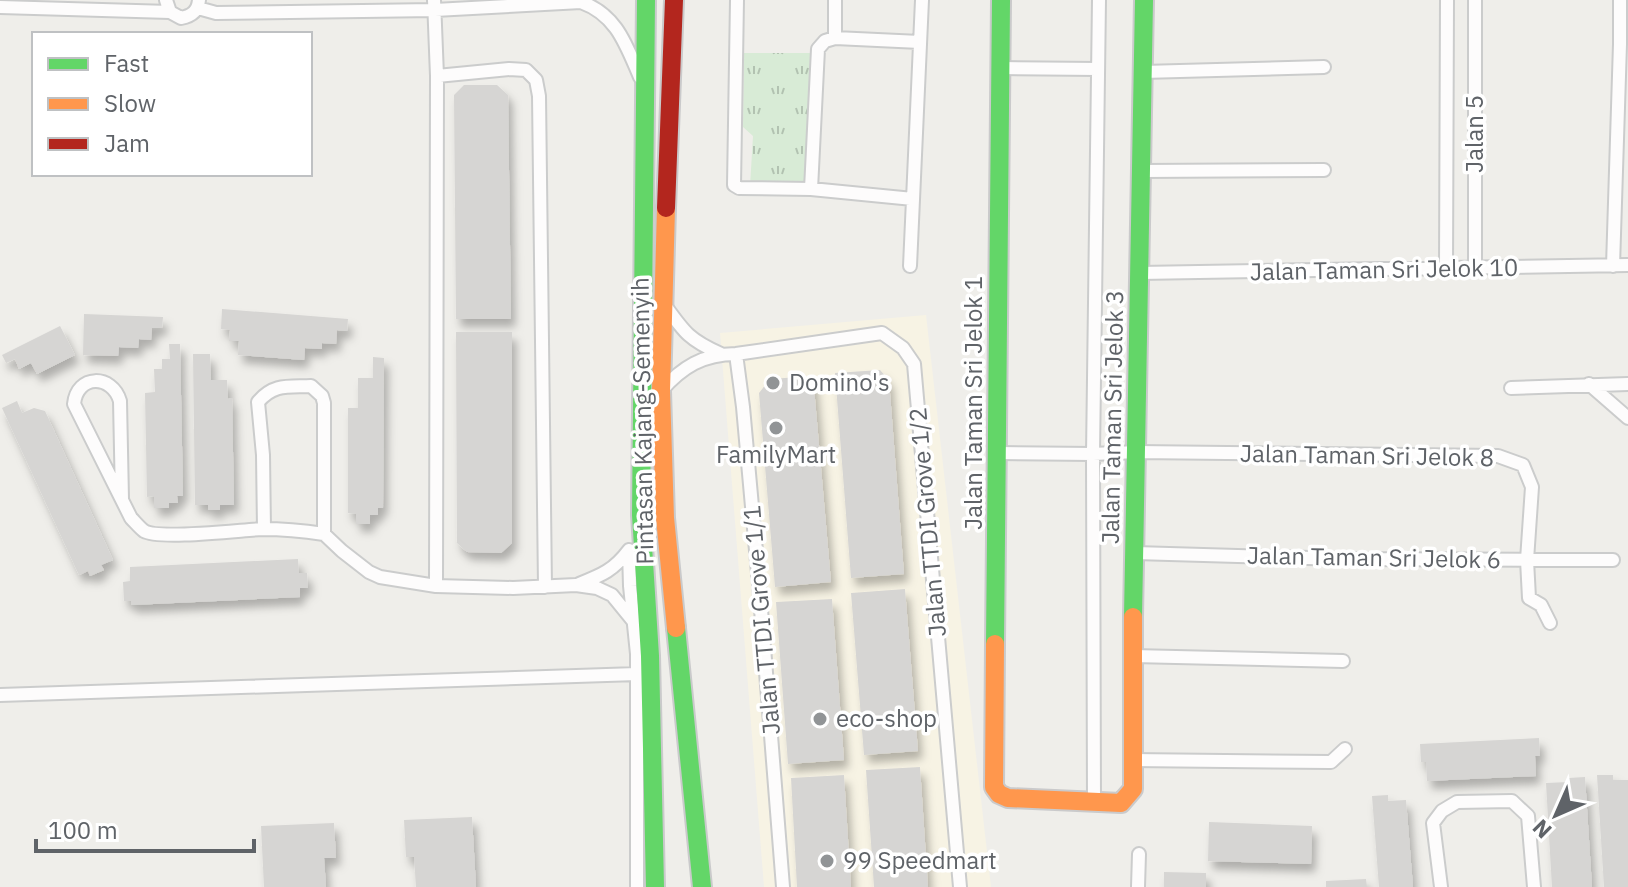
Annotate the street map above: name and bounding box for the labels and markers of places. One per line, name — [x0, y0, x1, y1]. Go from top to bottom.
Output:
place label: Domino's — [789, 366, 890, 398]
marker: Domino's — [764, 374, 782, 392]
marker: FamilyMart — [767, 419, 785, 437]
place label: FamilyMart — [716, 438, 836, 470]
place label: eco-shop — [836, 702, 937, 734]
marker: eco-shop — [811, 710, 829, 728]
place label: 99 Speedmart — [843, 844, 997, 876]
marker: 99 Speedmart — [818, 852, 836, 870]

